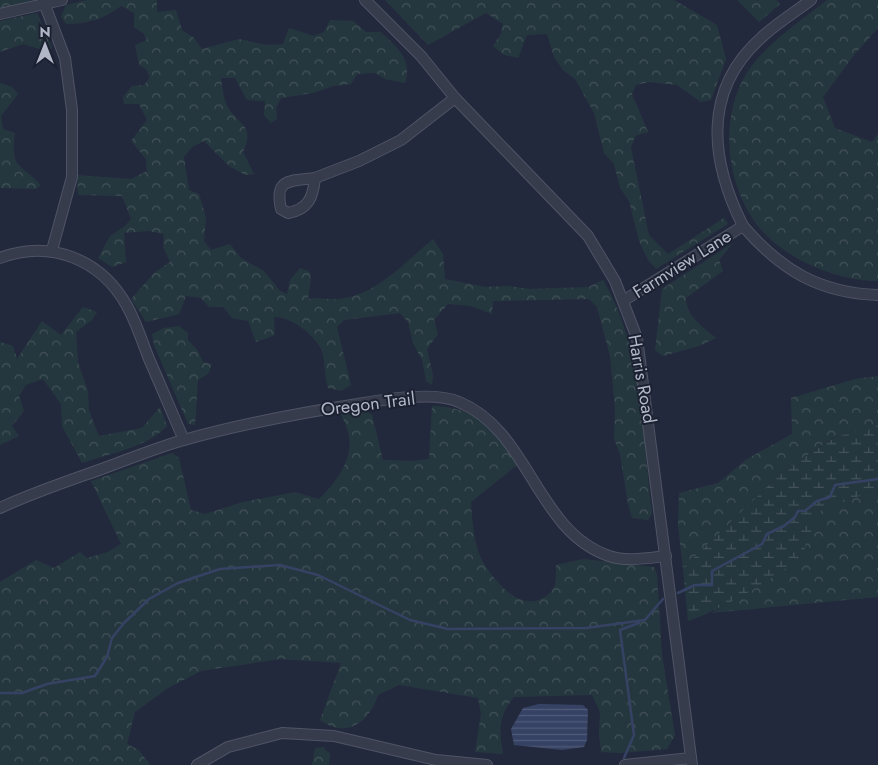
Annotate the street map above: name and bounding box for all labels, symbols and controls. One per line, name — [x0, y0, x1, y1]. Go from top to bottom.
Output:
north arrow — [20, 20, 70, 70]
text: N — [39, 22, 51, 42]
street label: Farmview Lane — [628, 223, 736, 305]
street label: Harris Road — [621, 332, 663, 426]
street label: Oregon Trail — [319, 385, 417, 423]

